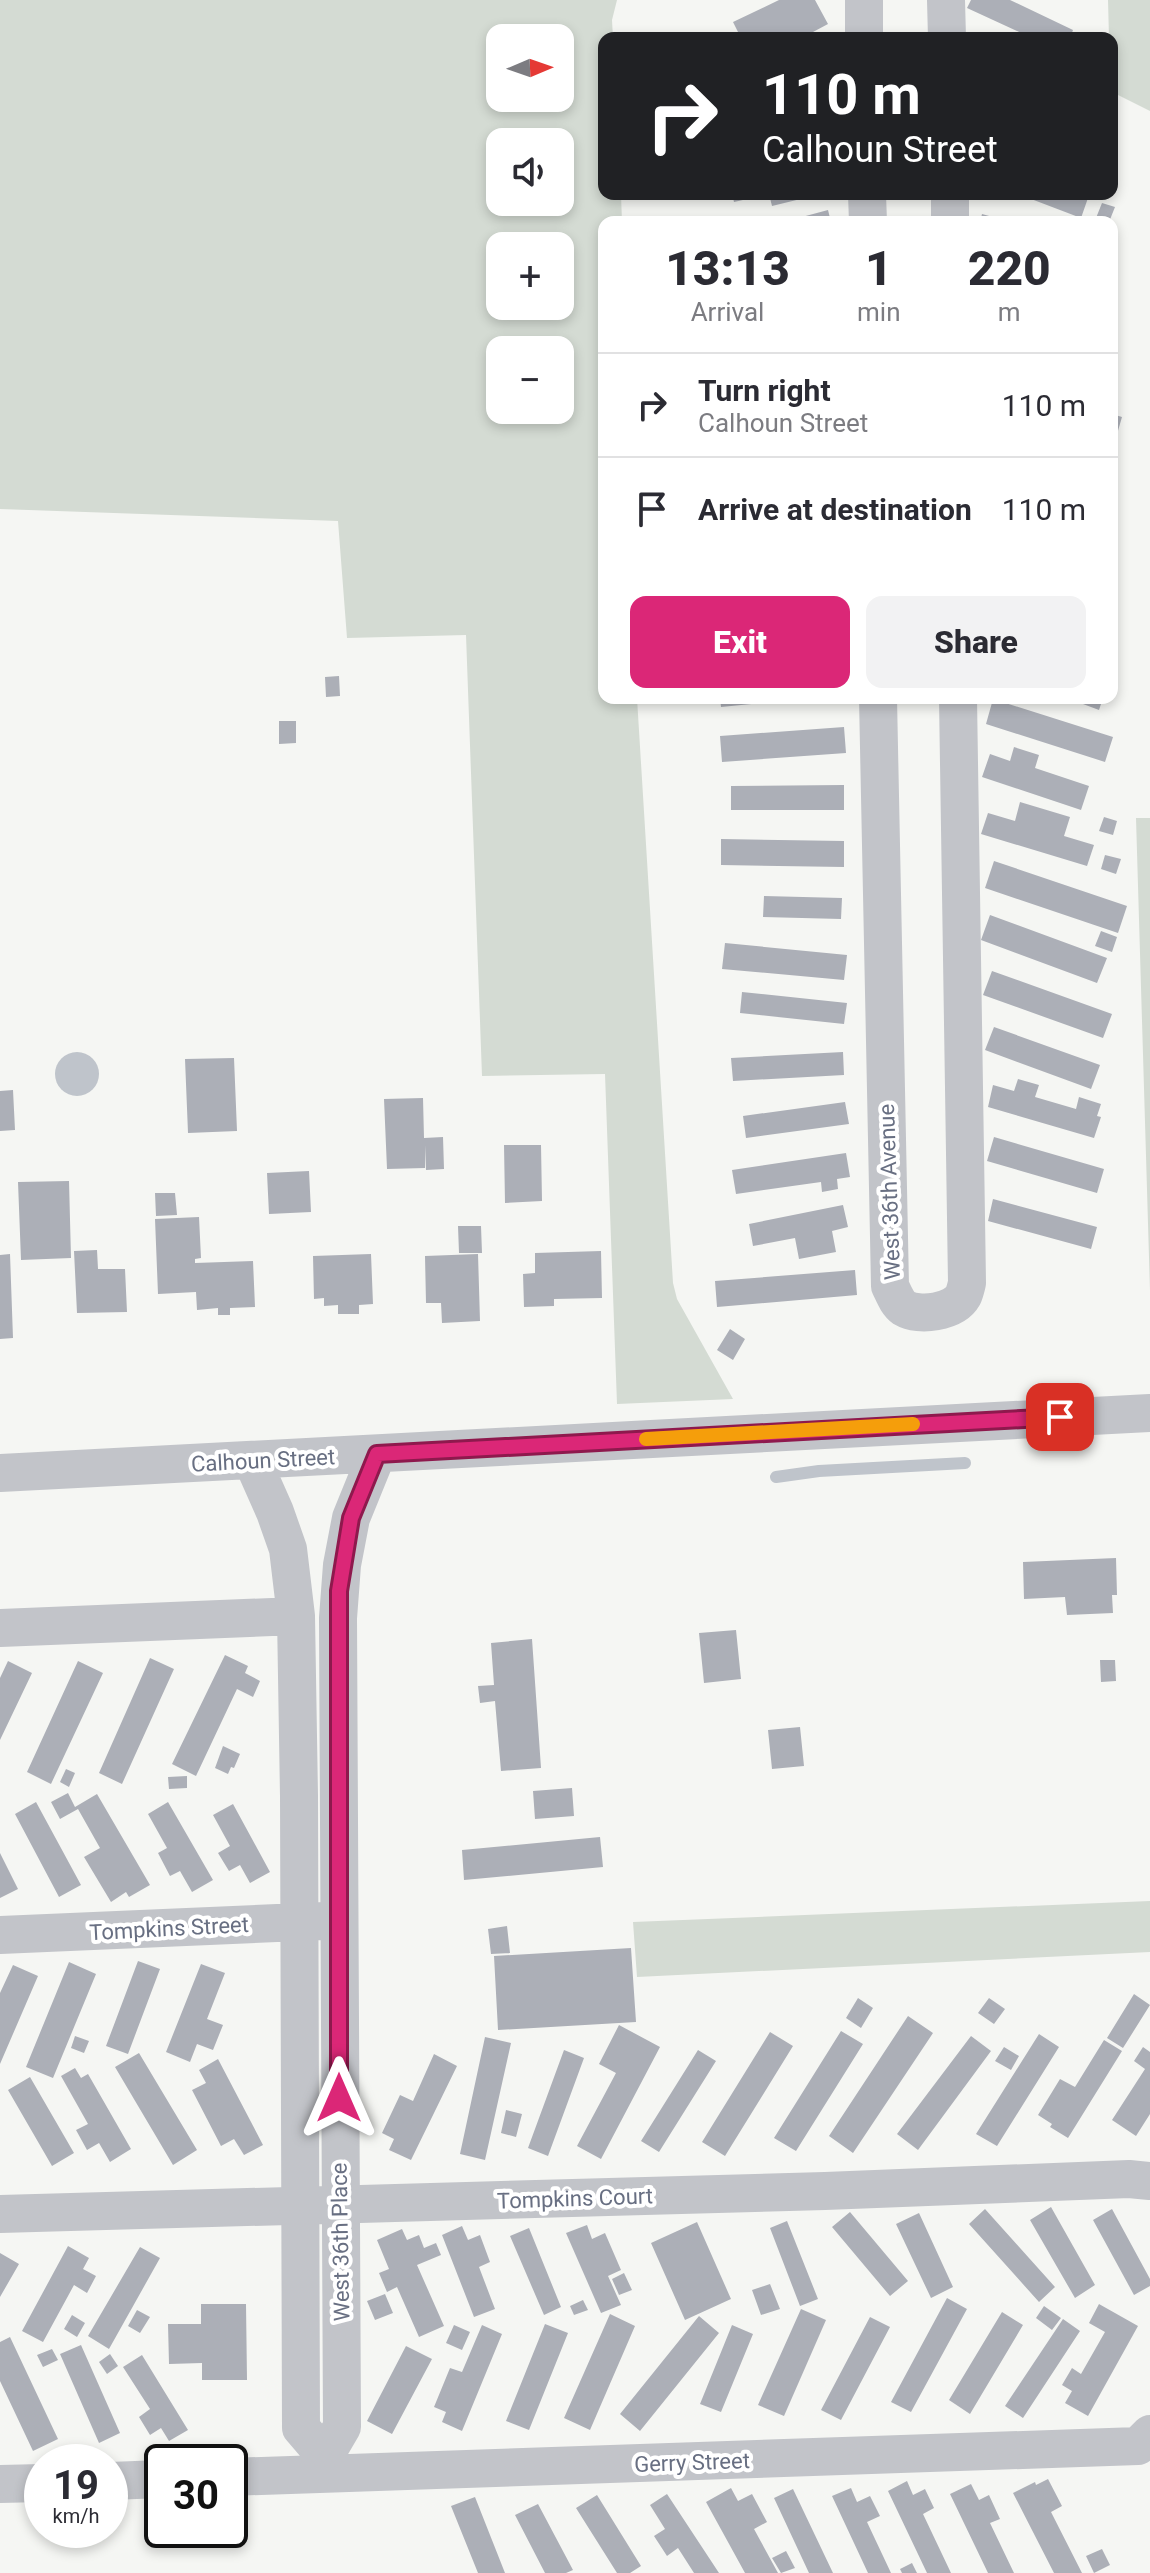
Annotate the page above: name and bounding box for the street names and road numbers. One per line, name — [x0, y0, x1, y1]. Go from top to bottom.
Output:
street label: West 36th Avenue — [874, 1103, 905, 1281]
street label: Calhoun Street — [190, 1444, 336, 1477]
street label: Tompkins Street — [89, 1912, 249, 1945]
street label: West 36th Place — [327, 2162, 354, 2322]
street label: Tompkins Court — [497, 2183, 653, 2214]
street label: Gerry Street — [634, 2448, 750, 2477]

